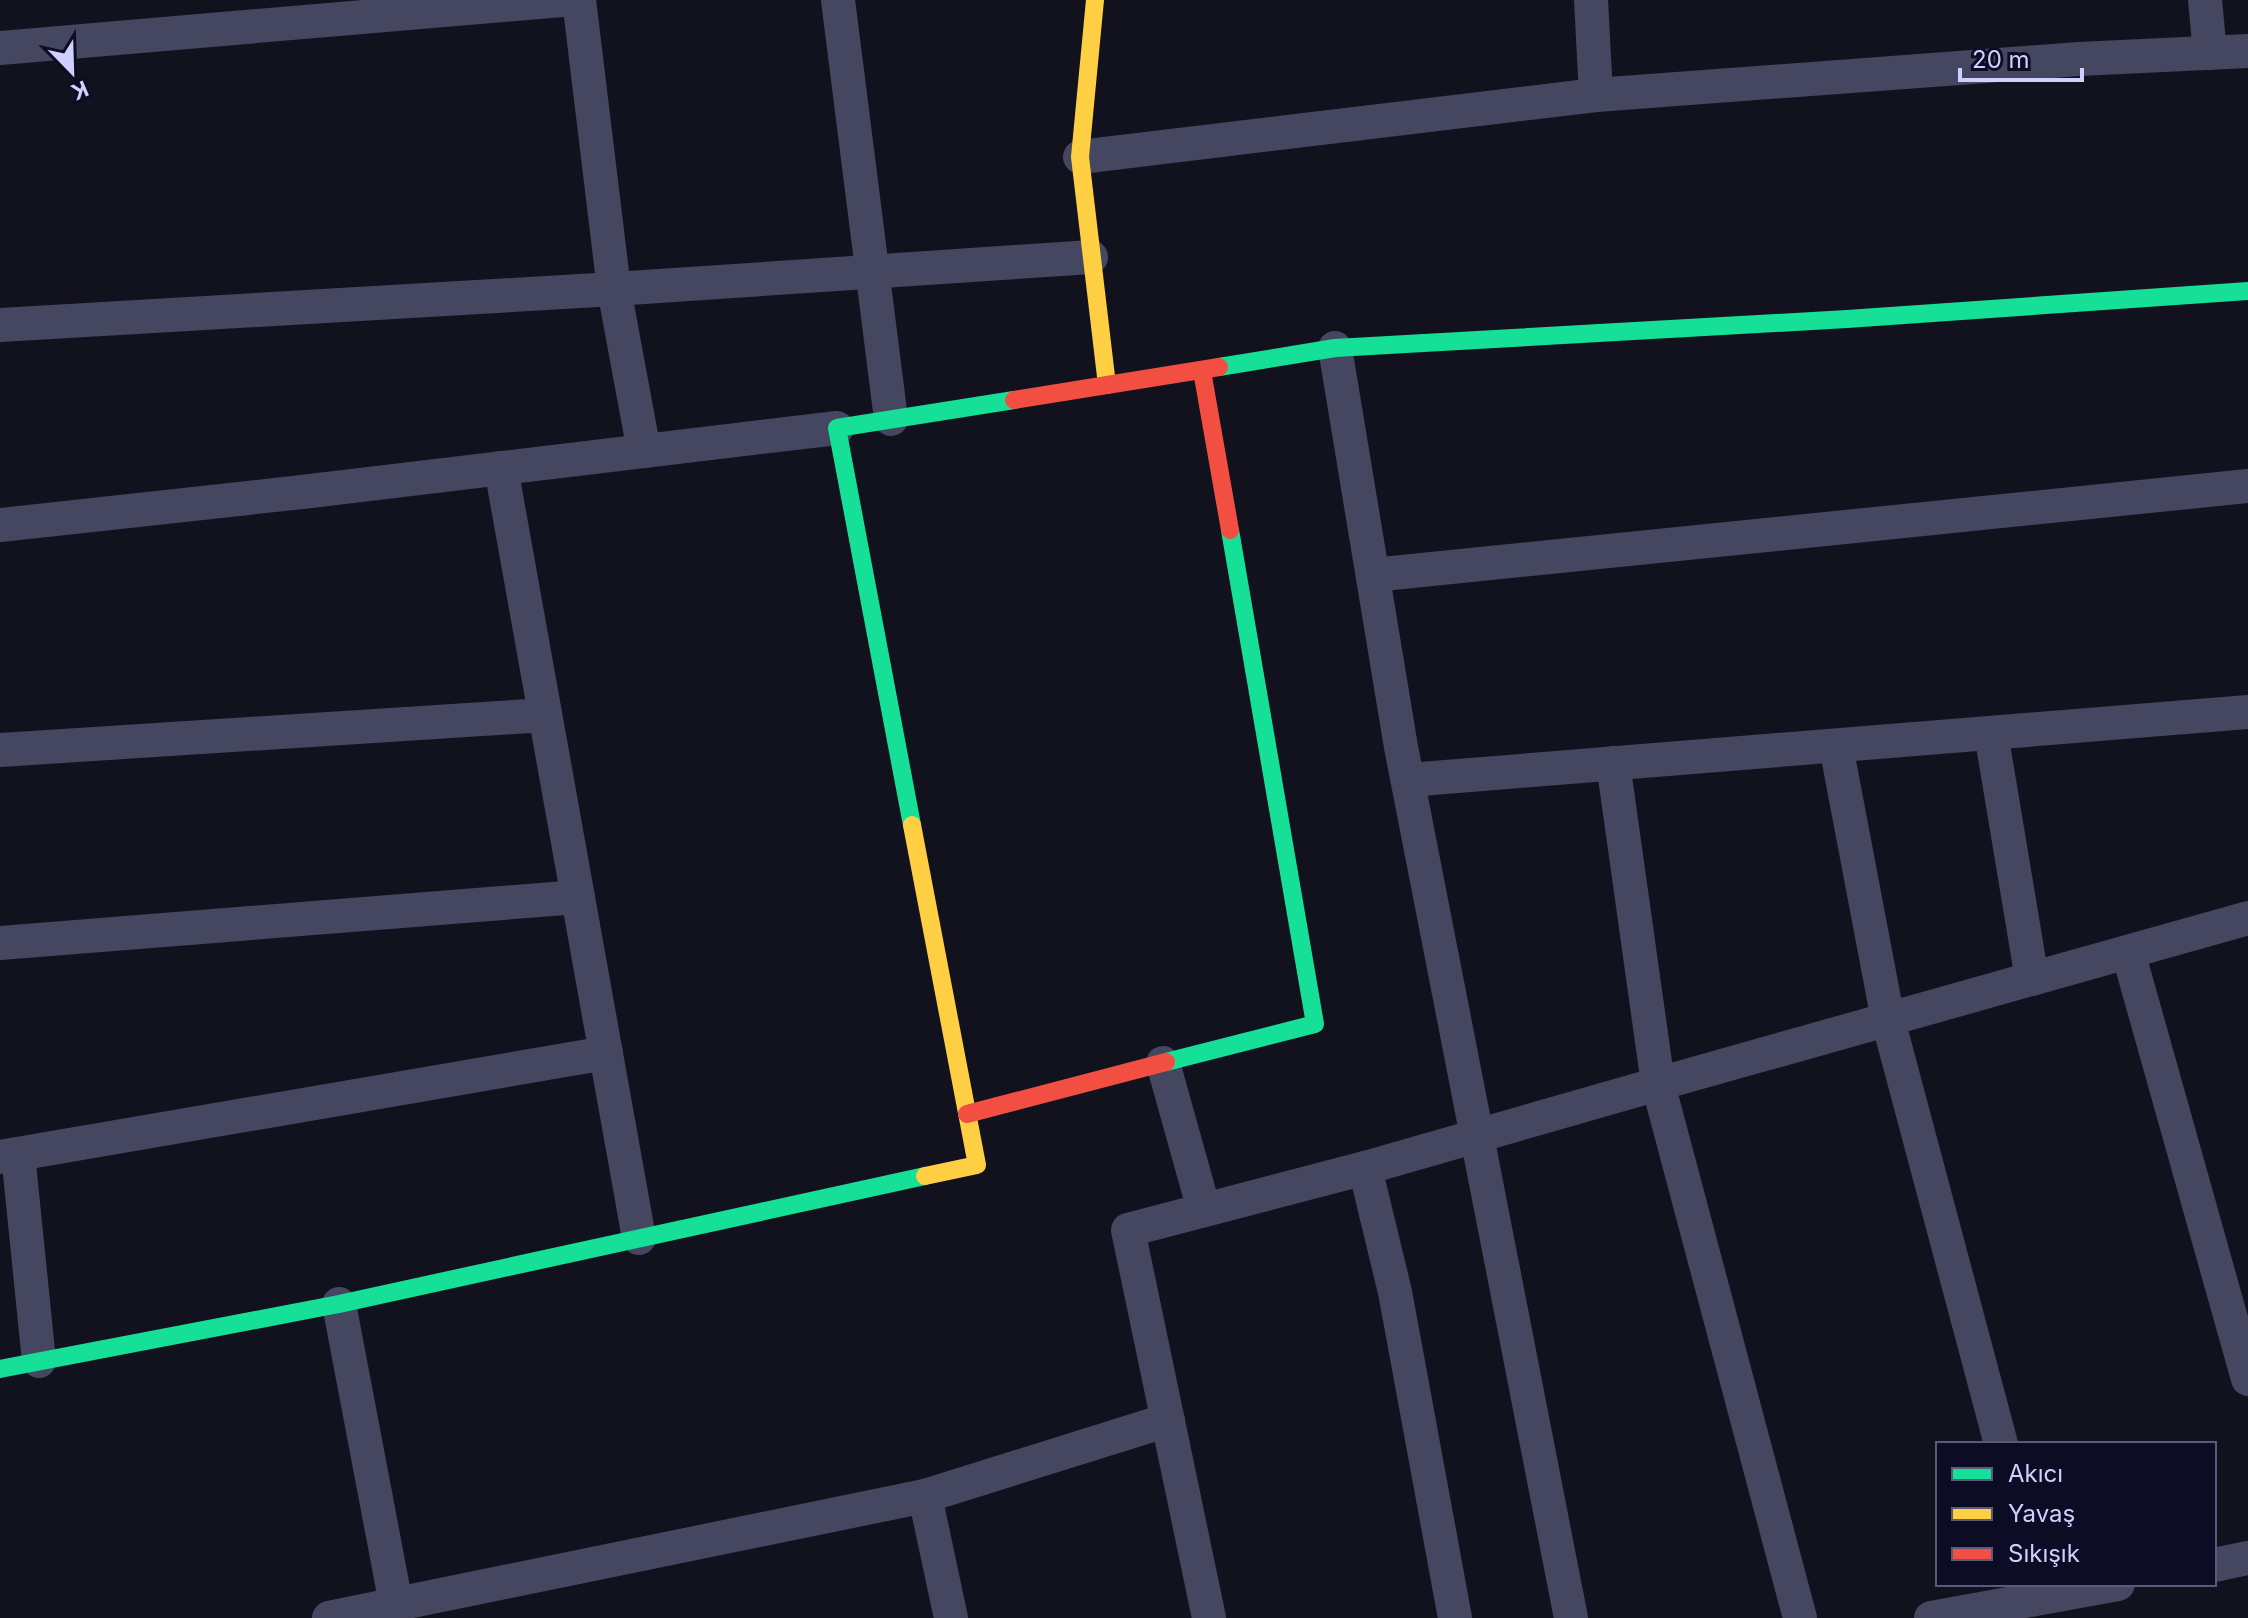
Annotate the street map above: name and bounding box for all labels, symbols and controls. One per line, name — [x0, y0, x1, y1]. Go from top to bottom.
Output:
north arrow — [32, 32, 112, 112]
scale bar — [1960, 32, 2082, 82]
text: 20 m — [1972, 45, 2030, 74]
text: K — [67, 75, 92, 106]
legend — [1936, 1442, 2216, 1586]
text: Akıcı — [2008, 1459, 2063, 1488]
text: Yavaş — [2008, 1499, 2075, 1528]
text: Sıkışık — [2008, 1539, 2080, 1568]

